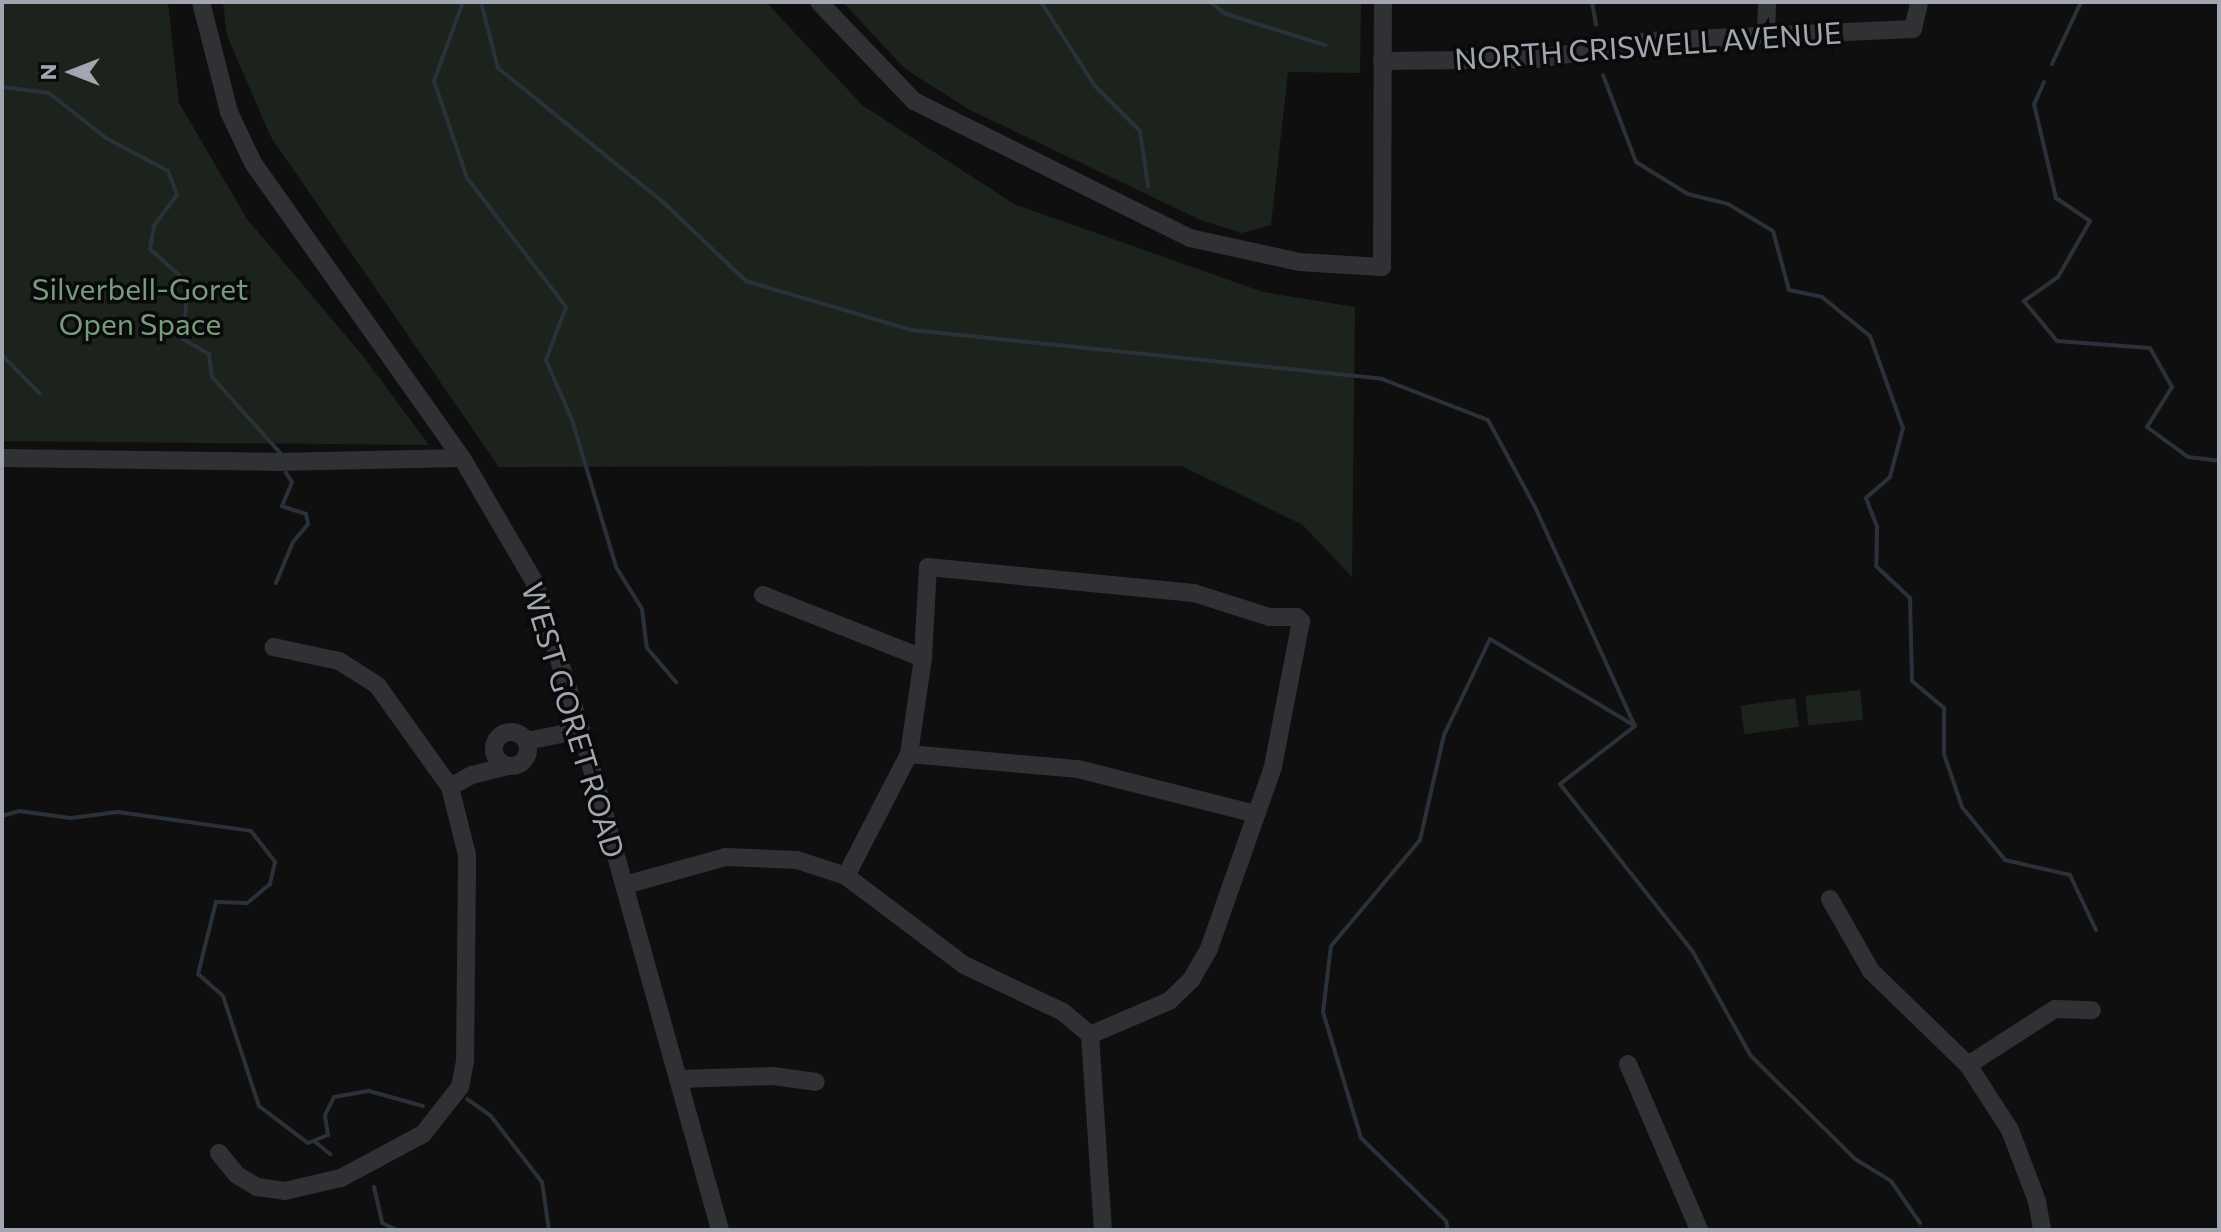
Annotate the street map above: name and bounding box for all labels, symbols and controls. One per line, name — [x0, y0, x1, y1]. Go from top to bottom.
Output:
street label: NORTH CRISWELL AVENUE — [1453, 14, 1843, 76]
north arrow — [32, 32, 112, 112]
text: N — [34, 64, 61, 80]
park label: Silverbell-Goret Open Space — [32, 270, 248, 340]
street label: WEST GORET ROAD — [515, 578, 633, 862]

